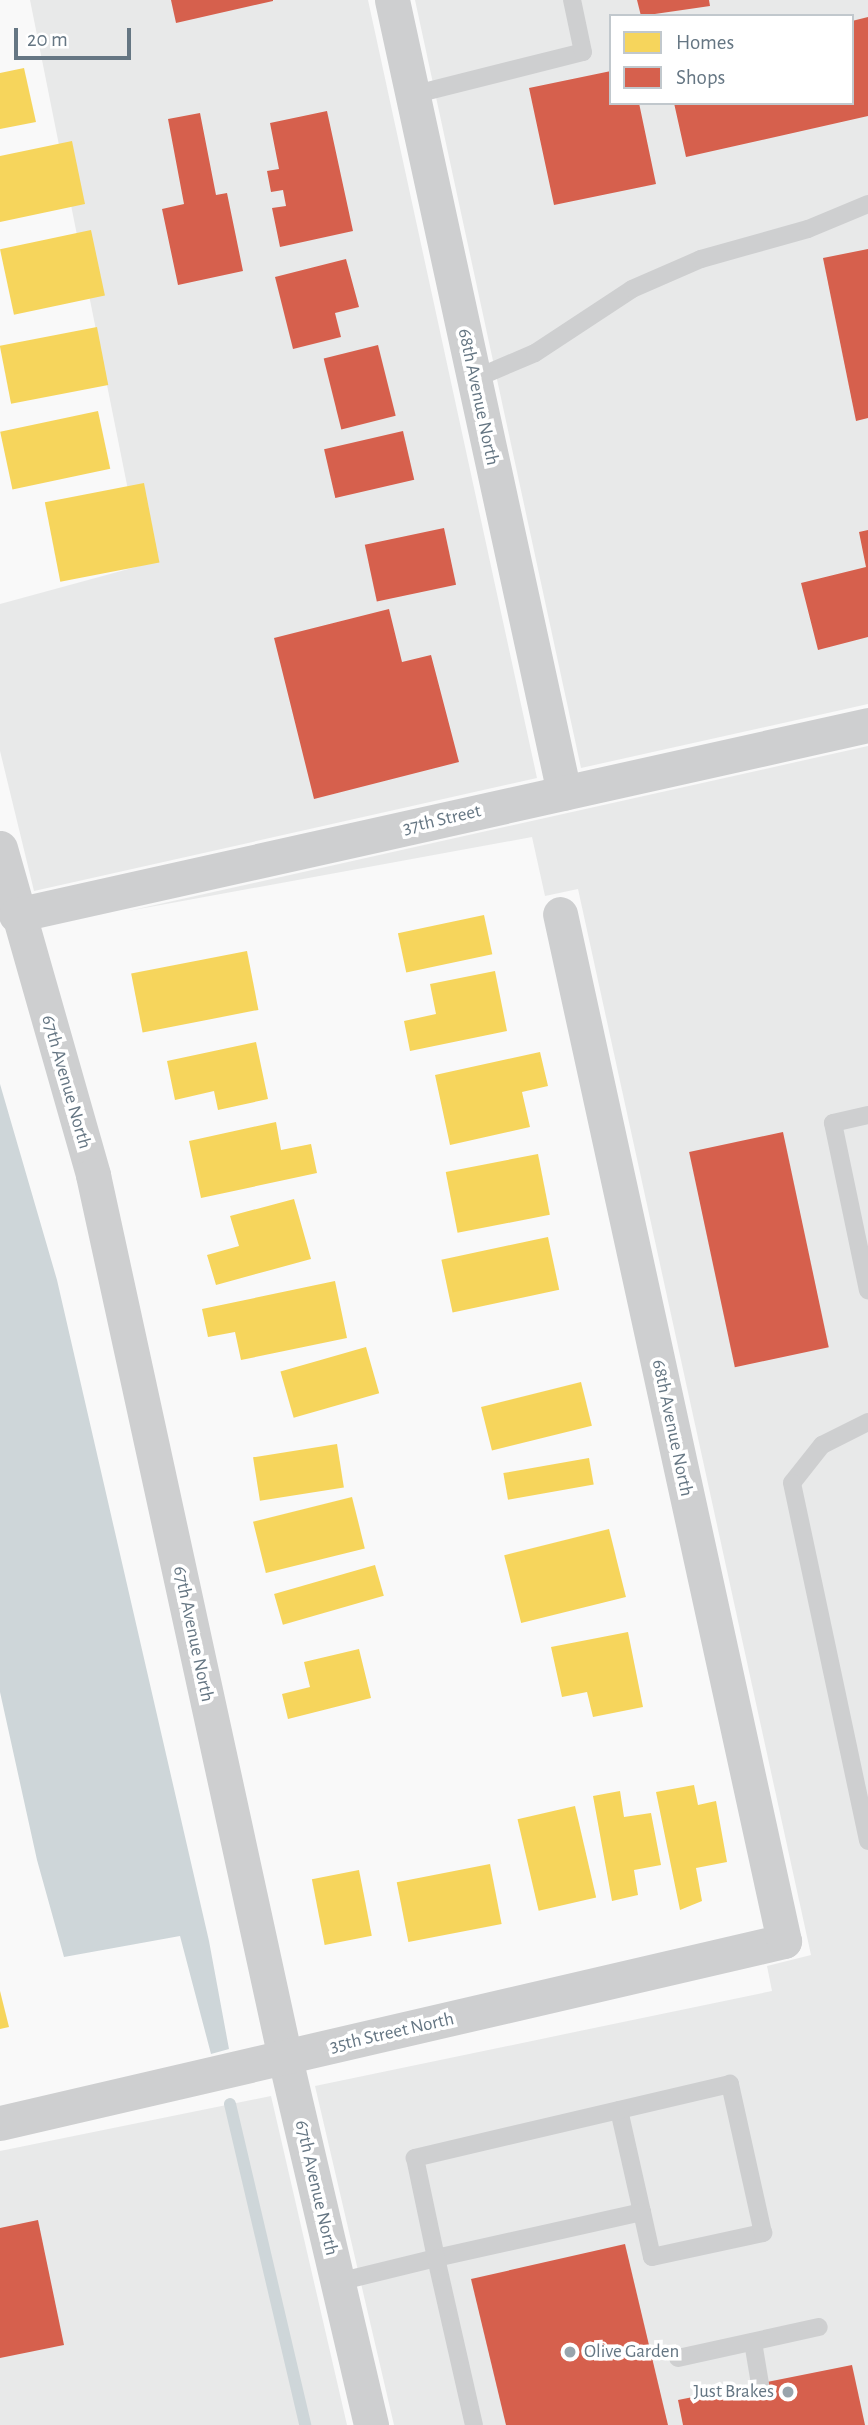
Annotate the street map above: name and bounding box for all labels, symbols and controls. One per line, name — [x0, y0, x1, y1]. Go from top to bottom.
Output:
scale bar — [18, 14, 135, 58]
legend — [609, 14, 854, 105]
text: 20 m — [27, 29, 68, 50]
text: Homes — [676, 32, 734, 53]
text: Shops — [676, 67, 725, 88]
street label: 68th Avenue North — [452, 326, 504, 468]
street label: 37th Street — [401, 800, 483, 840]
street label: 67th Avenue North — [36, 1012, 96, 1152]
street label: 68th Avenue North — [646, 1357, 698, 1499]
street label: 67th Avenue North — [167, 1564, 219, 1704]
street label: 35th Street North — [328, 2008, 456, 2058]
street label: 67th Avenue North — [289, 2118, 343, 2258]
place label: Olive Garden — [584, 2341, 679, 2363]
marker: Olive Garden — [562, 2344, 578, 2360]
place label: Just Brakes — [693, 2381, 774, 2403]
marker: Just Brakes — [780, 2384, 796, 2400]

